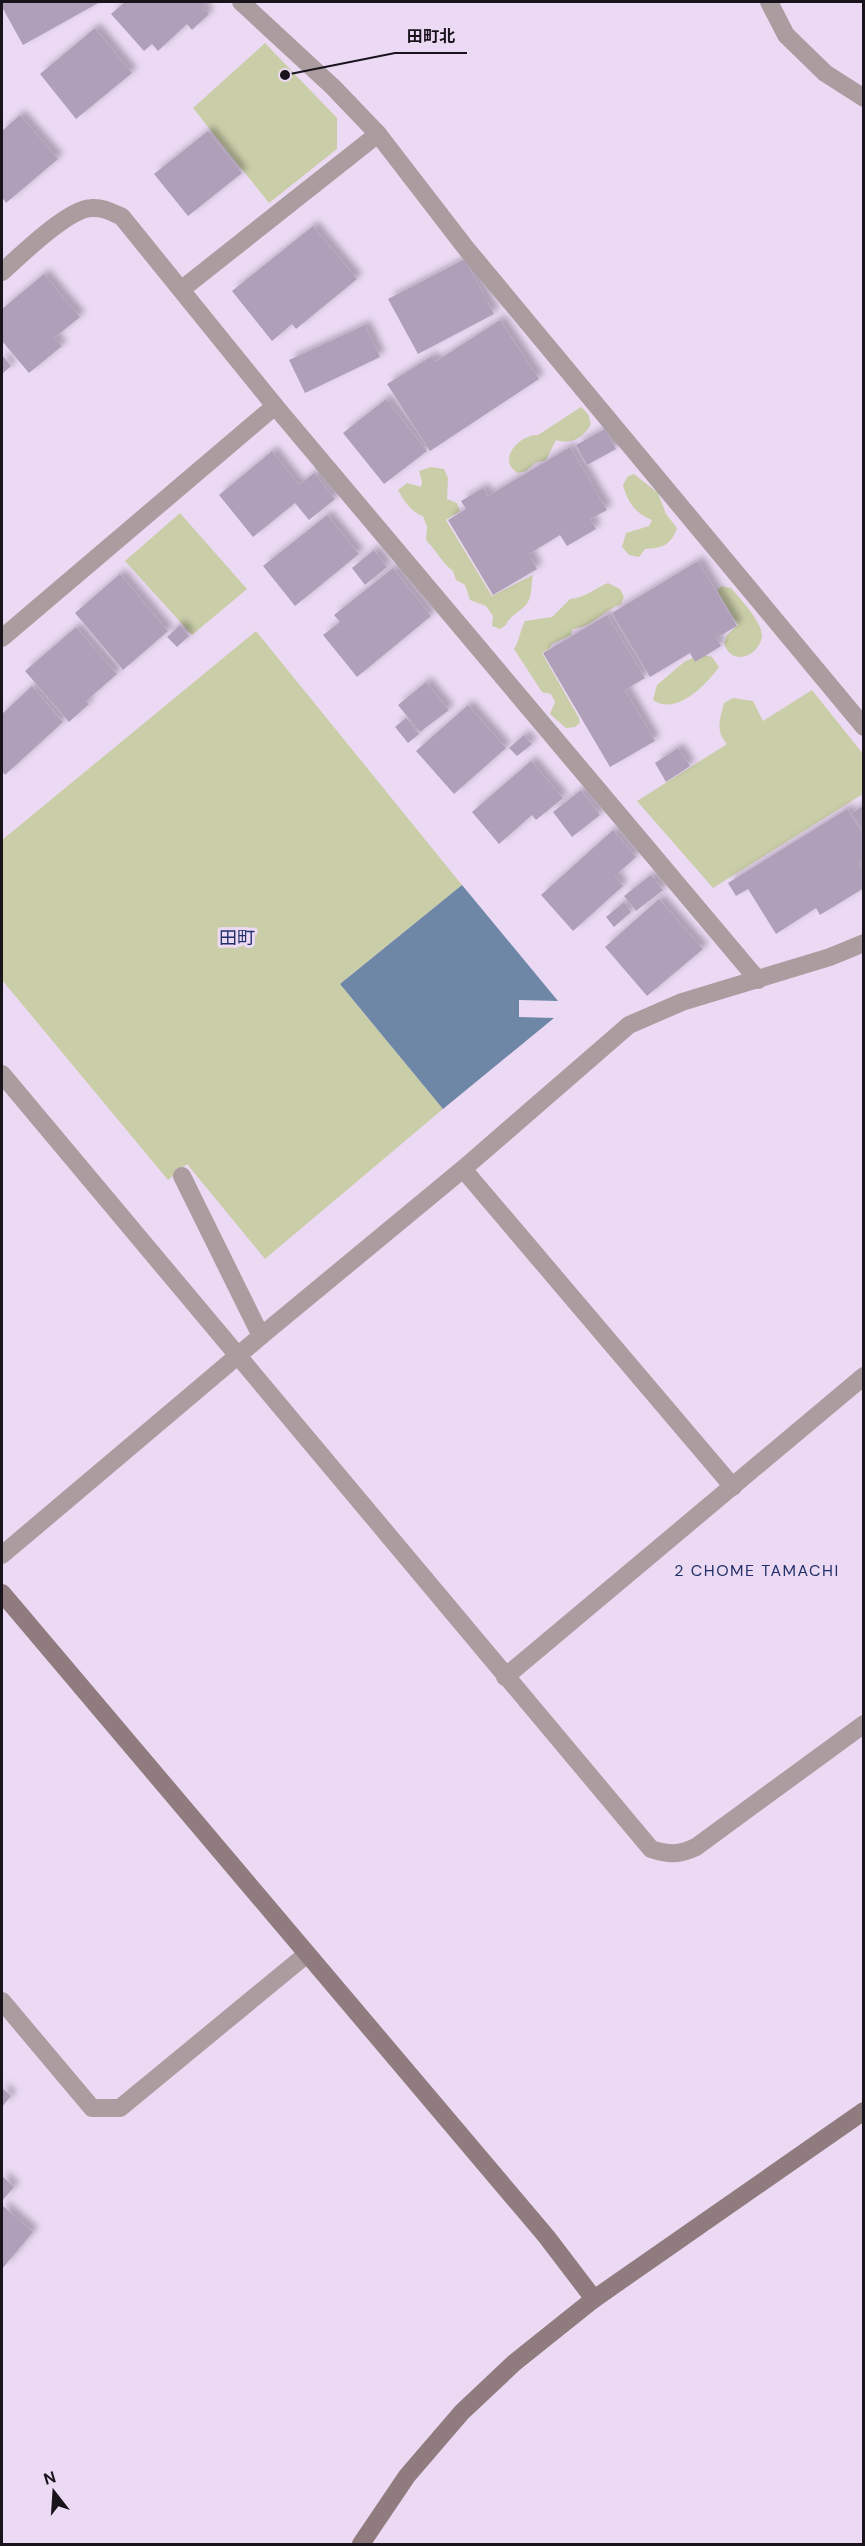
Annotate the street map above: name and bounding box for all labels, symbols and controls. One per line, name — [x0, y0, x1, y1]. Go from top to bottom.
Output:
callout: 田町北 — [395, 19, 467, 53]
text: 田町北 — [407, 26, 455, 47]
district label: 田町 — [219, 926, 255, 950]
district label: 2 CHOME TAMACHI — [674, 1560, 840, 1581]
north arrow — [24, 2462, 84, 2522]
text: N — [41, 2466, 58, 2490]

